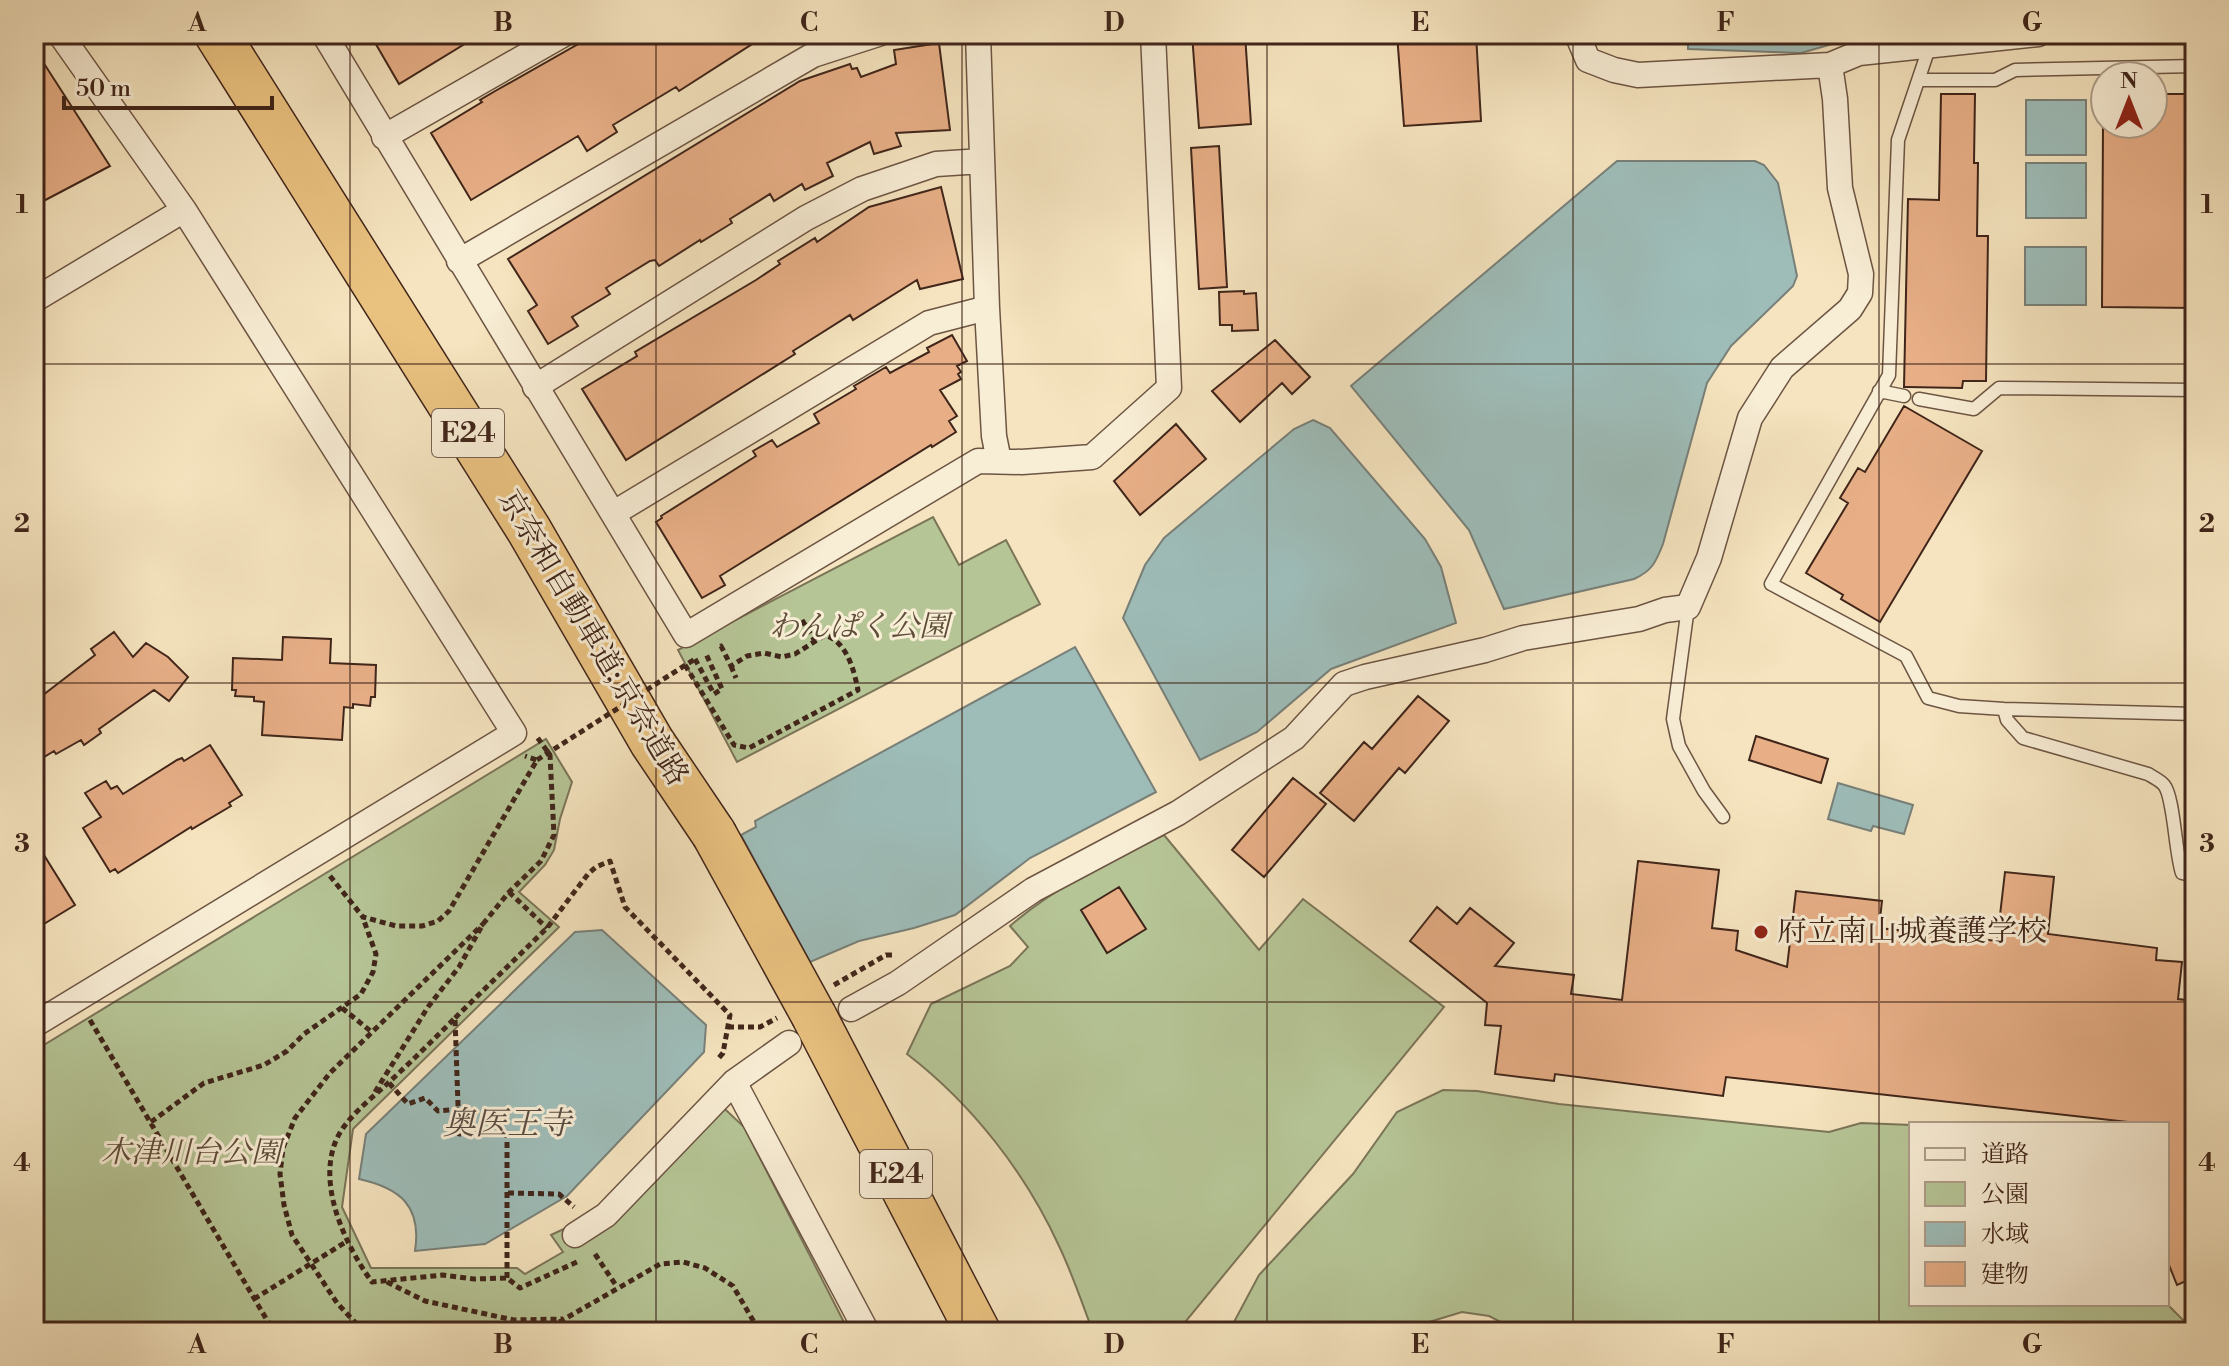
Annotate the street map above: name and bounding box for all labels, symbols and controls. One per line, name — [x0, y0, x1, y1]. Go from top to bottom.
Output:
text: A — [187, 7, 207, 39]
text: B — [493, 7, 513, 39]
text: C — [800, 7, 818, 39]
text: D — [1104, 7, 1124, 39]
text: E — [1411, 7, 1429, 39]
text: F — [1717, 7, 1735, 39]
text: G — [2022, 7, 2043, 39]
scale bar — [64, 60, 272, 110]
north arrow — [2089, 60, 2169, 140]
text: N — [2120, 68, 2138, 95]
text: 50 m — [76, 74, 131, 104]
text: 1 — [16, 189, 29, 221]
text: 1 — [2201, 189, 2214, 221]
road number: E24 — [432, 409, 504, 457]
street label: 京奈和自動車道;京奈道路 — [490, 483, 696, 793]
text: 2 — [14, 508, 30, 540]
text: 2 — [2199, 508, 2215, 540]
park label: わんぱく公園 — [769, 608, 954, 646]
text: 3 — [14, 828, 30, 860]
text: 3 — [2199, 828, 2215, 860]
place label: 府立南山城養護学校 — [1777, 913, 2047, 951]
marker: 府立南山城養護学校 — [1752, 923, 1770, 941]
water label: 奥医王寺 — [443, 1104, 574, 1144]
legend — [1909, 1122, 2169, 1306]
park label: 木津川台公園 — [101, 1134, 286, 1172]
text: 道路 — [1981, 1140, 2029, 1170]
text: 4 — [13, 1147, 31, 1179]
text: 4 — [2198, 1147, 2216, 1179]
road number: E24 — [860, 1150, 932, 1198]
text: 公園 — [1981, 1180, 2029, 1210]
text: 水域 — [1981, 1220, 2029, 1250]
text: 建物 — [1981, 1260, 2029, 1290]
text: A — [187, 1329, 207, 1361]
text: B — [493, 1329, 513, 1361]
text: C — [800, 1329, 818, 1361]
text: D — [1104, 1329, 1124, 1361]
text: E — [1411, 1329, 1429, 1361]
text: F — [1717, 1329, 1735, 1361]
text: G — [2022, 1329, 2043, 1361]

